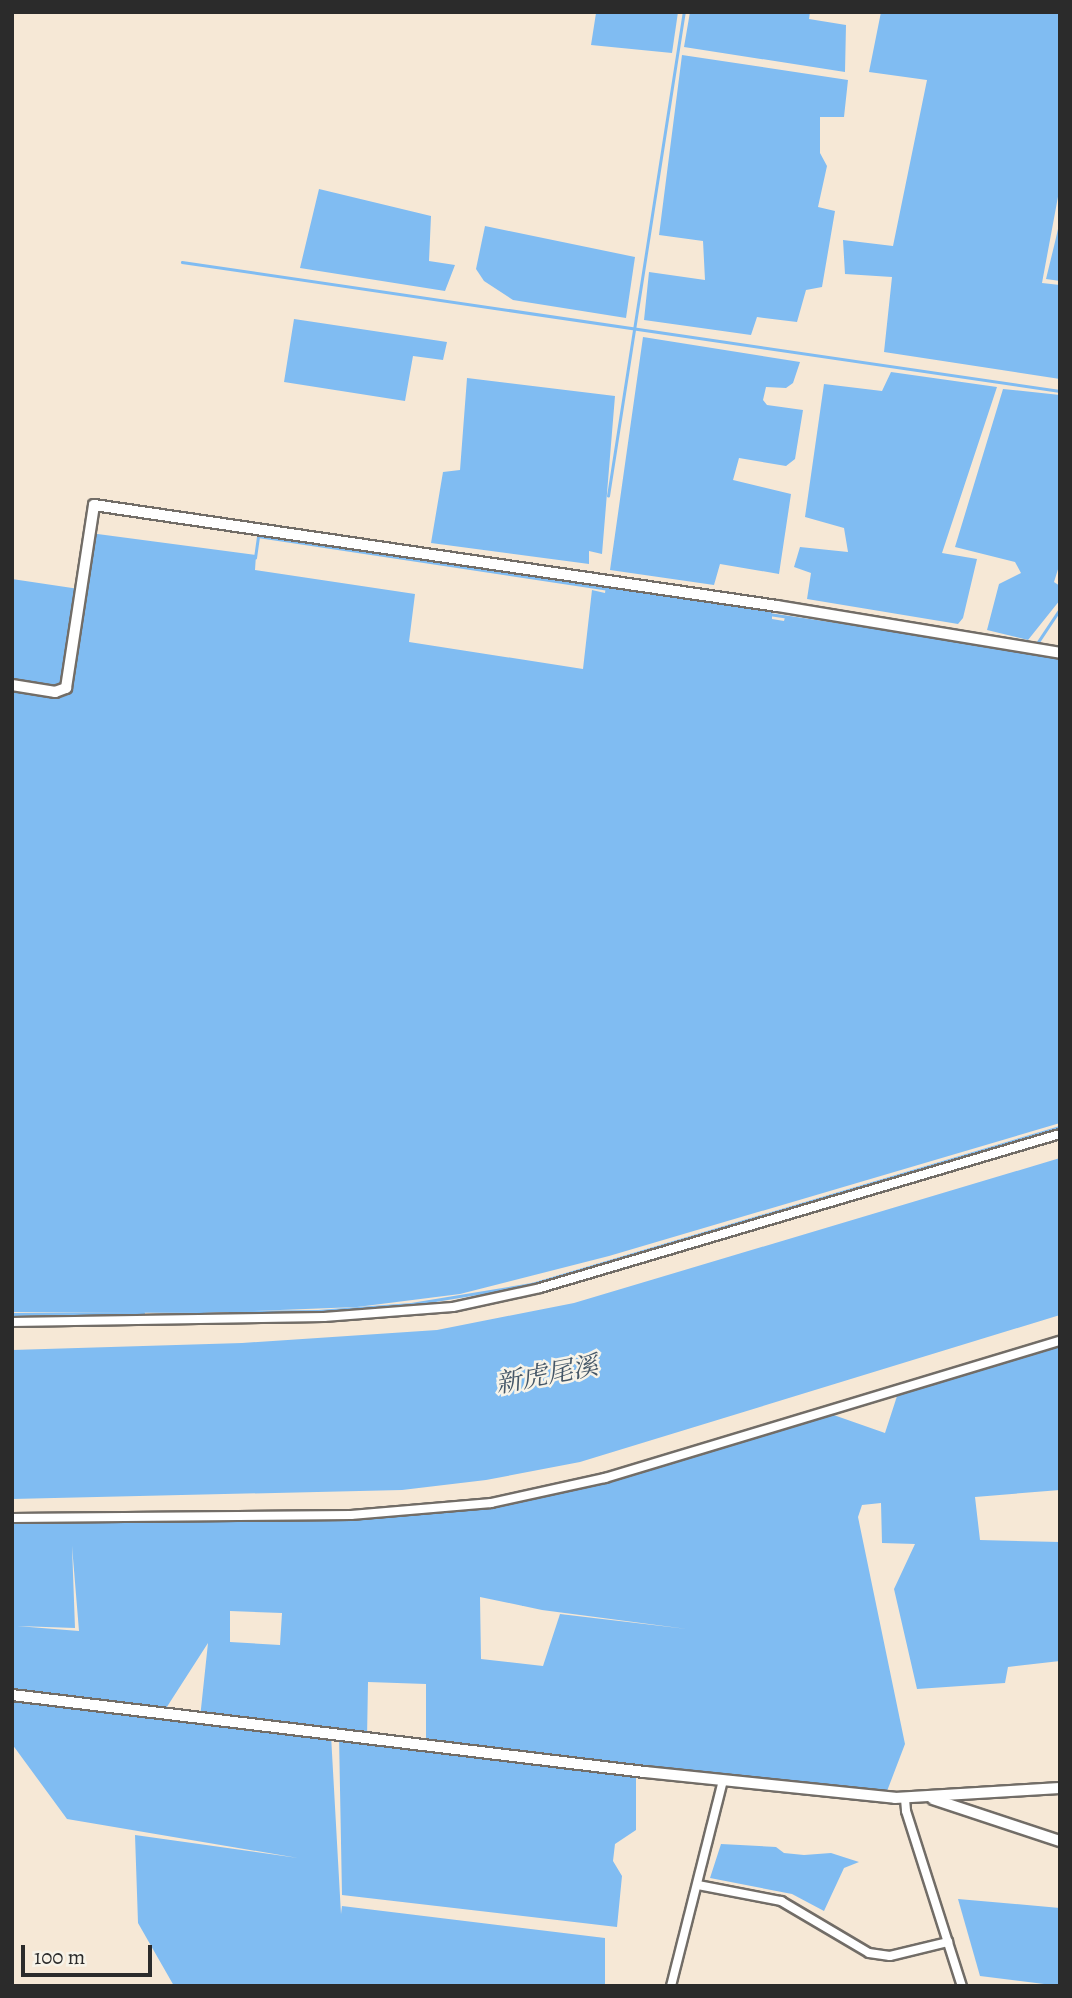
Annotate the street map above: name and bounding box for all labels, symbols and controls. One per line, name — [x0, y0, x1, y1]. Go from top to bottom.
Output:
water label: 新虎尾溪 — [493, 1350, 601, 1400]
scale bar — [24, 1932, 156, 1976]
text: 100 m — [34, 1943, 85, 1971]

